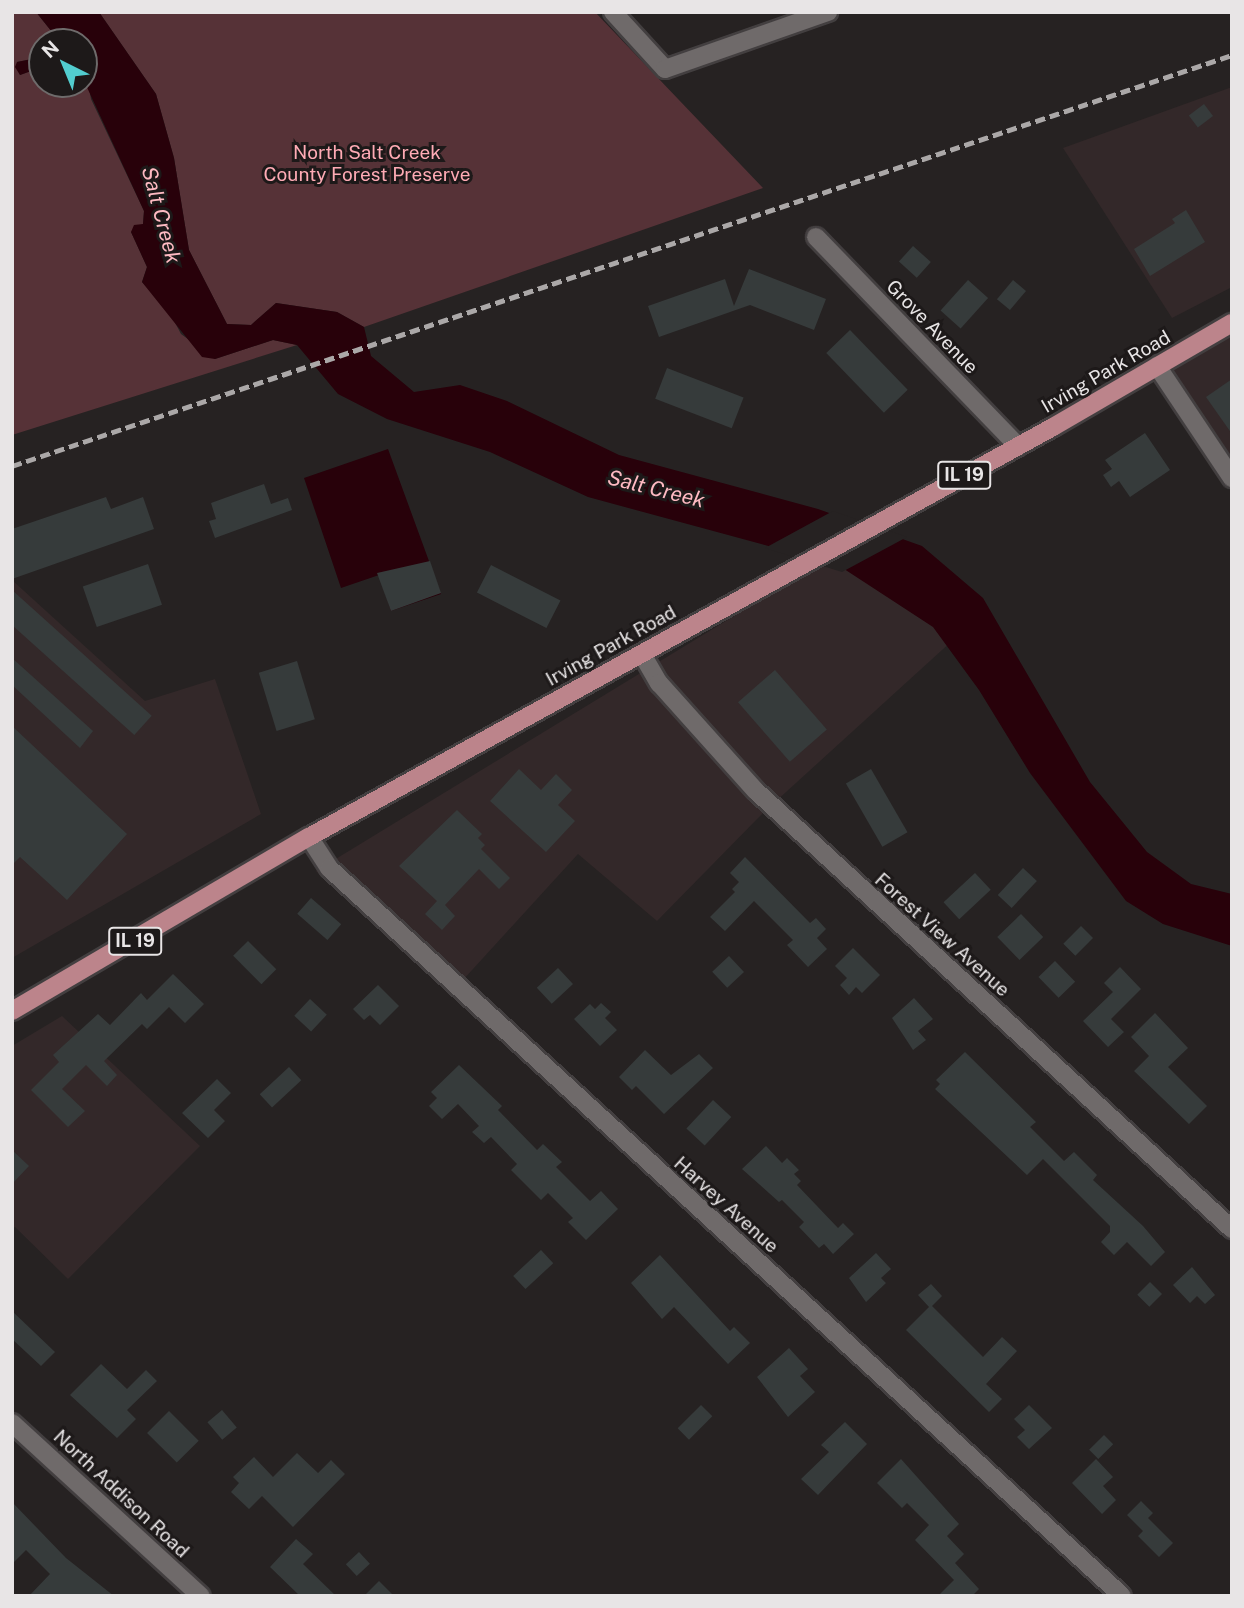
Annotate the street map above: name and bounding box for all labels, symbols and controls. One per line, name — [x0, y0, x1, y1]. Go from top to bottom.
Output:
north arrow — [28, 28, 98, 98]
text: N — [37, 36, 63, 62]
park label: North Salt Creek County Forest Preserve — [263, 142, 471, 186]
water label: Salt Creek — [136, 164, 186, 266]
street label: Grove Avenue — [882, 275, 982, 379]
street label: Irving Park Road — [1038, 326, 1174, 418]
road number: IL 19 — [936, 461, 992, 490]
water label: Salt Creek — [605, 465, 707, 513]
street label: Irving Park Road — [542, 601, 680, 691]
street label: Forest View Avenue — [870, 868, 1014, 1002]
road number: IL 19 — [107, 926, 163, 956]
street label: Harvey Avenue — [669, 1152, 783, 1258]
street label: North Addison Road — [49, 1425, 193, 1563]

